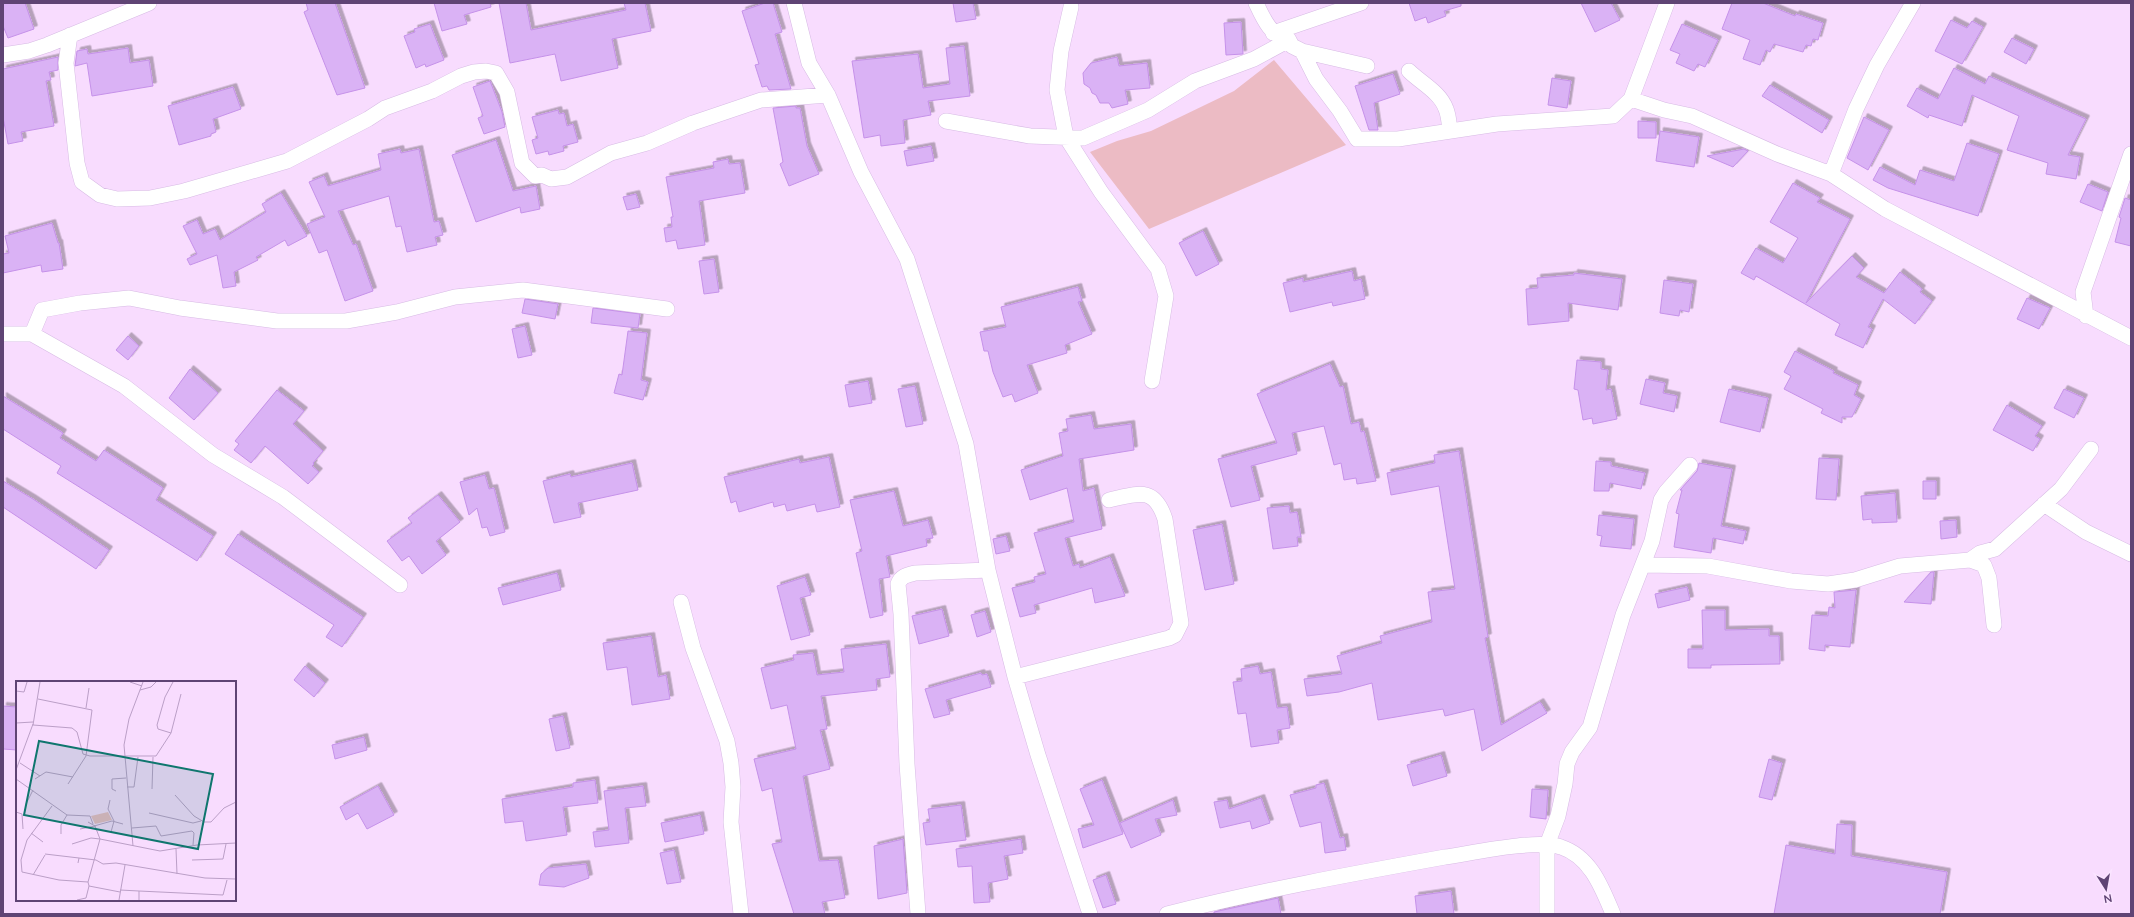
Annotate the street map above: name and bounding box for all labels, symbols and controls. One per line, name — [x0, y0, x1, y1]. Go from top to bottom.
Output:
inset map — [16, 681, 236, 901]
north arrow — [2086, 869, 2126, 909]
text: N — [2102, 891, 2113, 906]

